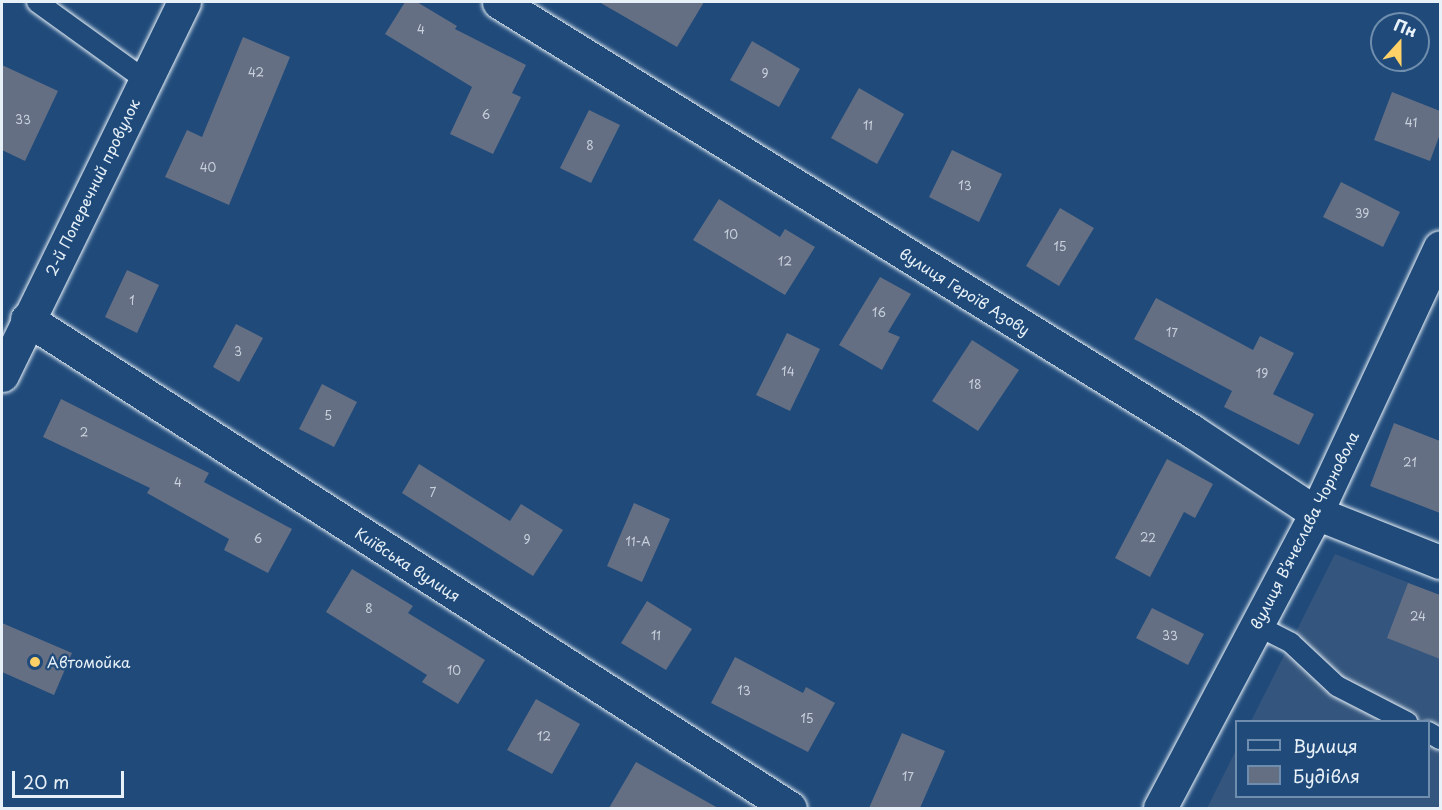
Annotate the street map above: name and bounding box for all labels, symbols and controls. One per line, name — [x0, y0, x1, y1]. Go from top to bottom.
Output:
north arrow — [1370, 12, 1430, 72]
text: Пн — [1391, 12, 1421, 42]
house number: 4 — [417, 23, 425, 37]
house number: 42 — [248, 66, 264, 80]
house number: 9 — [761, 67, 769, 81]
street label: 2-й Поперечний провулок — [41, 95, 143, 279]
house number: 6 — [482, 108, 490, 122]
house number: 33 — [15, 113, 31, 127]
house number: 41 — [1405, 116, 1417, 130]
house number: 11 — [863, 119, 873, 133]
house number: 8 — [586, 139, 594, 153]
house number: 40 — [200, 161, 216, 175]
house number: 13 — [958, 179, 972, 193]
house number: 39 — [1355, 207, 1369, 221]
house number: 10 — [724, 228, 738, 242]
house number: 15 — [1053, 240, 1067, 254]
street label: вулиця Героїв Азову — [897, 244, 1033, 338]
house number: 12 — [778, 255, 792, 269]
house number: 1 — [129, 294, 135, 308]
house number: 16 — [872, 306, 886, 320]
house number: 17 — [1166, 326, 1178, 340]
house number: 3 — [234, 345, 242, 359]
house number: 14 — [781, 365, 795, 379]
house number: 19 — [1256, 367, 1268, 381]
house number: 18 — [969, 378, 981, 392]
house number: 5 — [324, 409, 332, 423]
house number: 2 — [80, 426, 88, 440]
street label: вулиця Вʼячеслава Чорновола — [1246, 428, 1362, 632]
house number: 21 — [1403, 456, 1417, 470]
house number: 4 — [174, 476, 182, 490]
house number: 7 — [430, 486, 436, 500]
street label: Київська вулиця — [352, 523, 464, 605]
house number: 22 — [1140, 531, 1156, 545]
house number: 6 — [254, 532, 262, 546]
house number: 9 — [523, 533, 531, 547]
house number: 11-А — [626, 535, 650, 549]
house number: 8 — [365, 602, 373, 616]
house number: 24 — [1410, 610, 1426, 624]
house number: 11 — [651, 629, 661, 643]
house number: 33 — [1162, 629, 1178, 643]
place label: Автомойка — [47, 653, 130, 671]
marker: Автомойка — [28, 655, 42, 669]
house number: 10 — [447, 664, 461, 678]
house number: 13 — [737, 684, 751, 698]
house number: 15 — [800, 712, 814, 726]
legend — [1235, 720, 1430, 798]
house number: 12 — [537, 730, 551, 744]
text: Вулиця — [1293, 732, 1358, 759]
scale bar — [15, 759, 128, 797]
text: Будівля — [1293, 762, 1360, 789]
text: 20 m — [23, 768, 69, 795]
house number: 17 — [902, 770, 914, 784]

